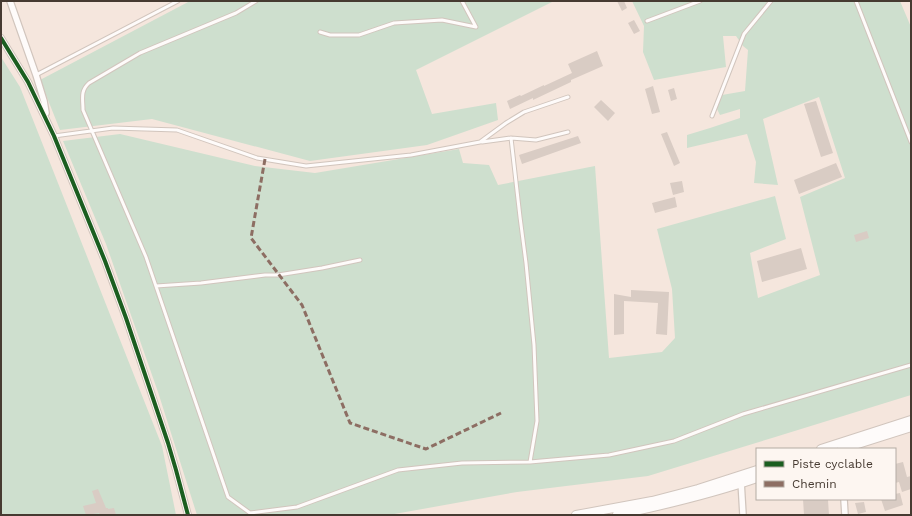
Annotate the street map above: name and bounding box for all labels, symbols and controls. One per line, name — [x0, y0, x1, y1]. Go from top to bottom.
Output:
legend — [756, 448, 896, 500]
text: Piste cyclable — [792, 457, 873, 471]
text: Chemin — [792, 477, 837, 491]

